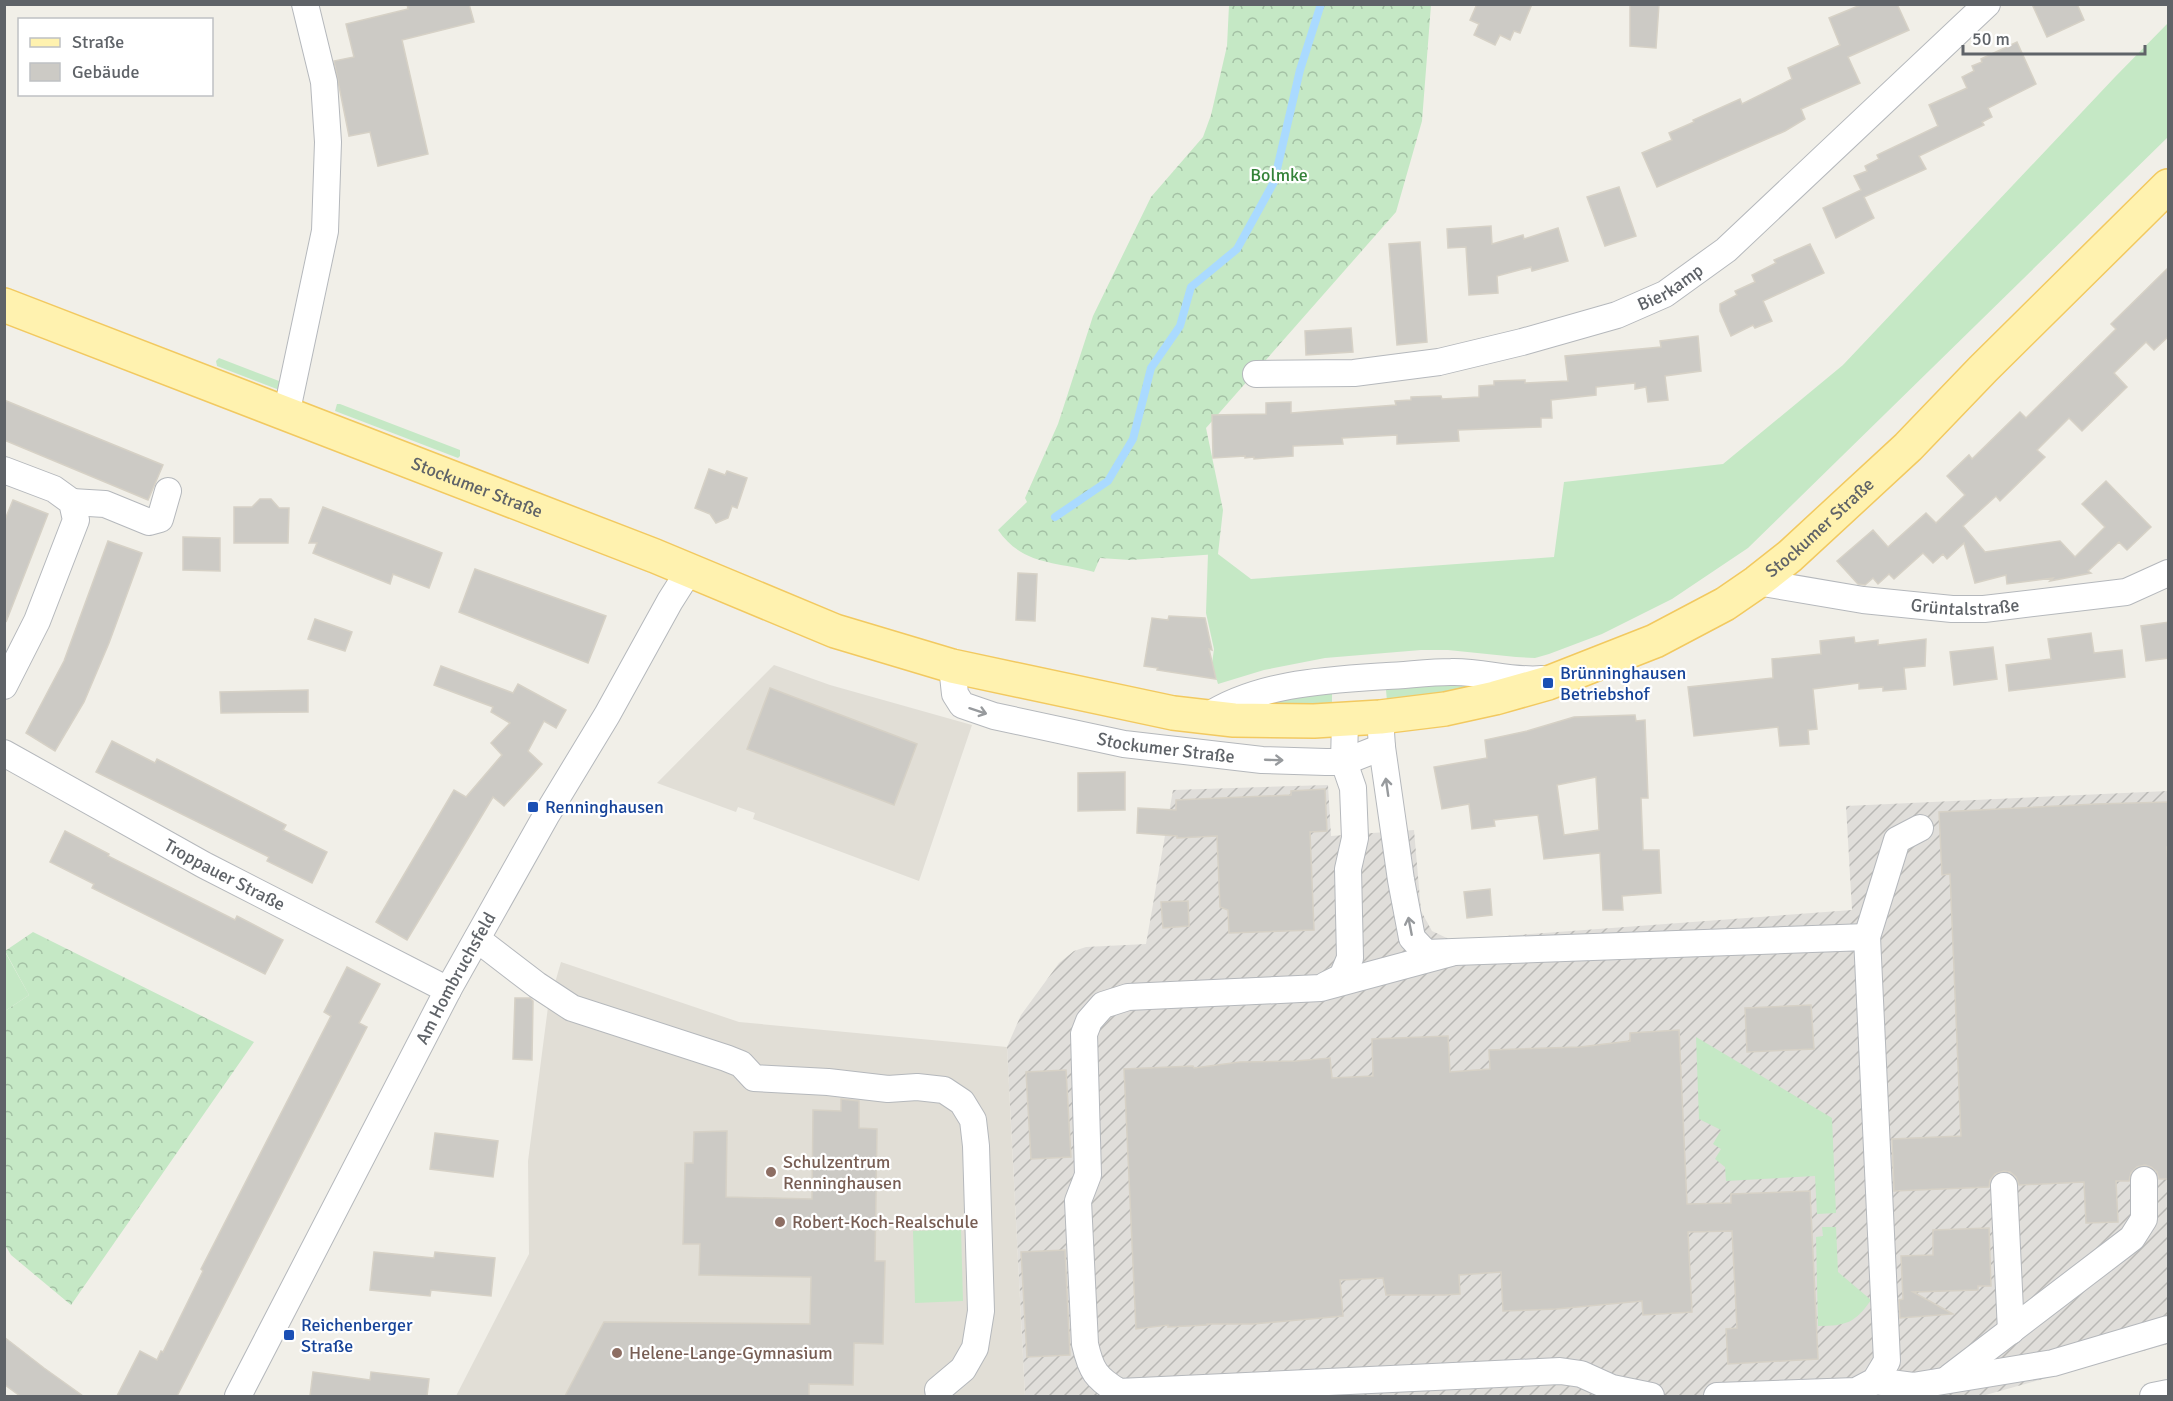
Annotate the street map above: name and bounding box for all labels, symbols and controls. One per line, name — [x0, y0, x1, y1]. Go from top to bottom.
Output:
legend — [18, 18, 213, 96]
scale bar — [1963, 18, 2144, 56]
text: 50 m — [1972, 28, 2010, 50]
text: Straße — [72, 31, 124, 53]
text: Gebäude — [72, 61, 140, 83]
park label: Bolmke — [1250, 164, 1308, 186]
street label: Bierkamp — [1634, 259, 1708, 316]
street label: Stockumer Straße — [408, 452, 546, 523]
street label: Stockumer Straße — [1761, 473, 1879, 582]
street label: Grüntalstraße — [1910, 594, 2020, 620]
place label: Brünninghausen Betriebshof — [1560, 662, 1686, 705]
marker: Brünninghausen Betriebshof — [1541, 676, 1555, 690]
one-way arrow — [969, 706, 987, 717]
street label: Stockumer Straße — [1095, 727, 1236, 768]
one-way arrow — [1263, 755, 1283, 766]
one-way arrow — [1382, 778, 1393, 798]
place label: Renninghausen — [545, 796, 664, 818]
marker: Renninghausen — [526, 800, 540, 814]
street label: Troppauer Straße — [160, 834, 289, 916]
street label: Am Hombruchsfeld — [411, 908, 500, 1048]
one-way arrow — [1404, 916, 1415, 936]
place label: Schulzentrum Renninghausen — [783, 1151, 902, 1194]
marker: Schulzentrum Renninghausen — [764, 1165, 778, 1179]
place label: Robert-Koch-Realschule — [792, 1211, 979, 1233]
marker: Robert-Koch-Realschule — [773, 1215, 787, 1229]
place label: Reichenberger Straße — [301, 1314, 413, 1357]
marker: Reichenberger Straße — [282, 1328, 296, 1342]
place label: Helene-Lange-Gymnasium — [629, 1342, 833, 1364]
marker: Helene-Lange-Gymnasium — [610, 1346, 624, 1360]

